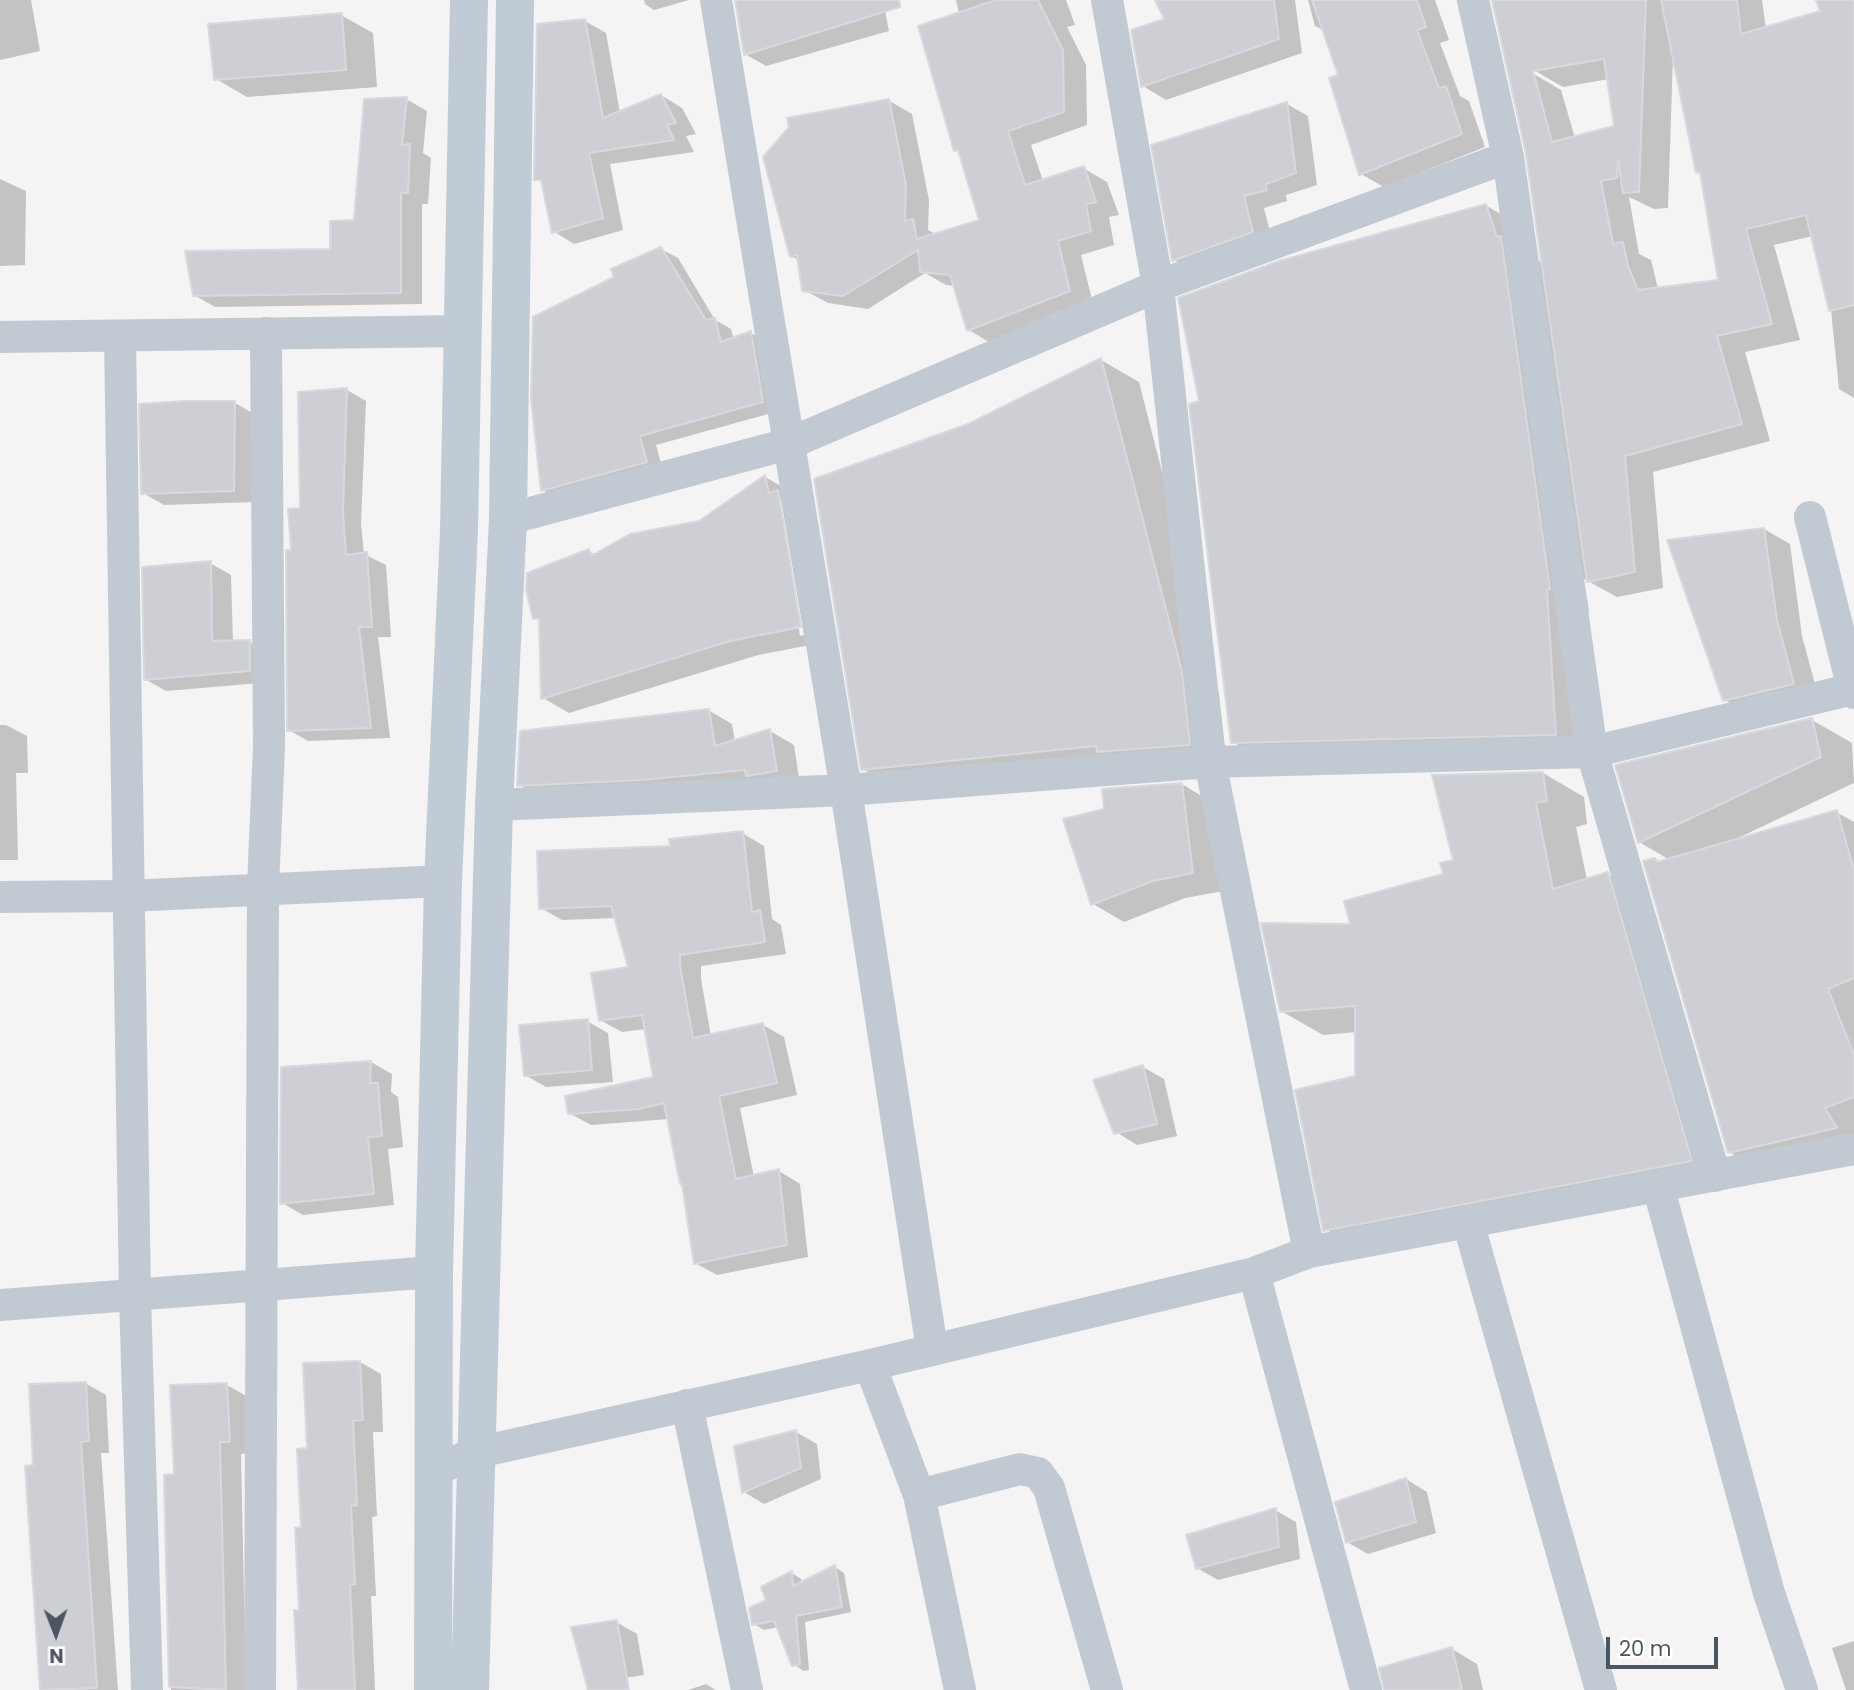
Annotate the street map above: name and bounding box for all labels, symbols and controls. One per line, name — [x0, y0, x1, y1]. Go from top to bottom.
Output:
north arrow — [21, 1599, 91, 1669]
scale bar — [1609, 1624, 1721, 1668]
text: 20 m — [1619, 1634, 1672, 1663]
text: N — [49, 1642, 64, 1669]

